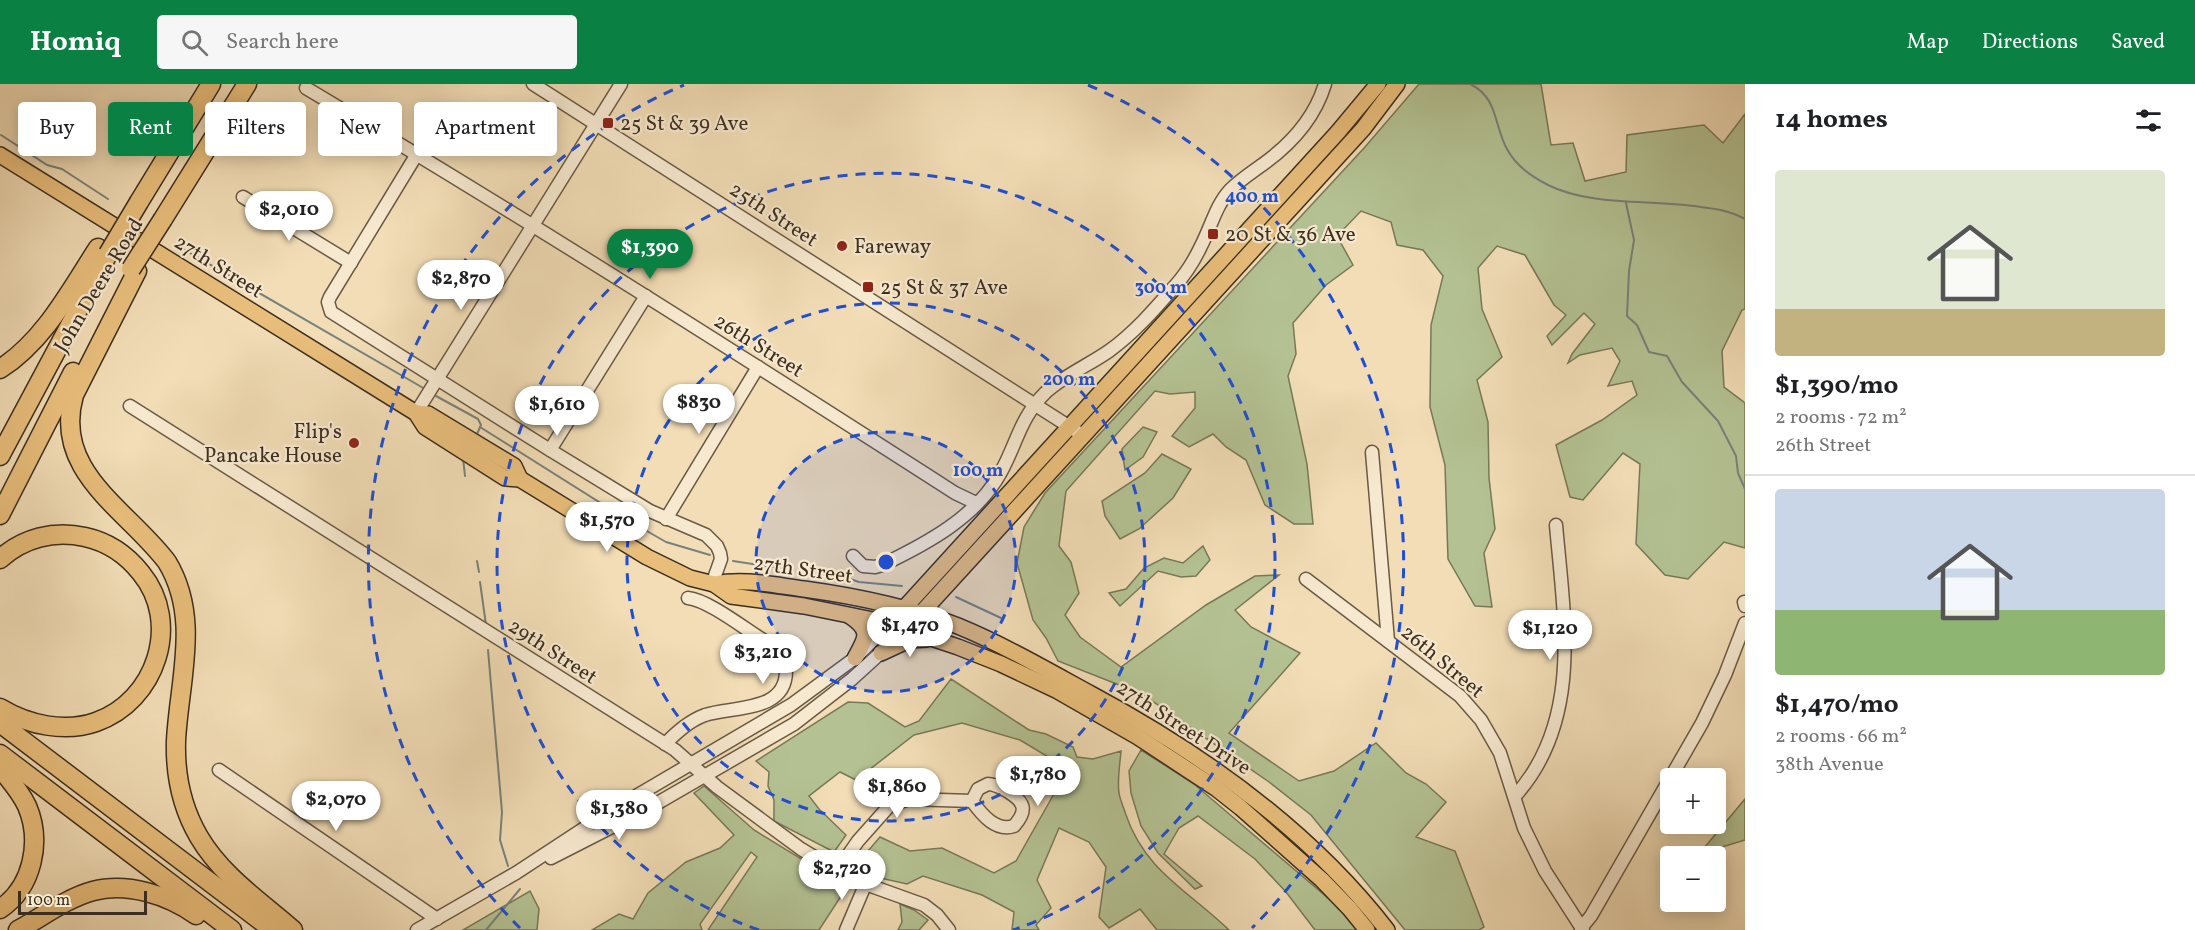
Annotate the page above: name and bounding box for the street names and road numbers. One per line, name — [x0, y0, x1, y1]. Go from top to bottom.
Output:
street label: 25th Street — [723, 176, 823, 255]
street label: John Deere Road — [48, 213, 151, 359]
street label: 27th Street — [168, 228, 268, 306]
street label: 26th Street — [708, 307, 809, 385]
street label: 27th Street — [751, 549, 854, 592]
street label: 29th Street — [502, 613, 602, 692]
street label: 26th Street — [1394, 619, 1490, 706]
street label: 27th Street Drive — [1110, 674, 1256, 783]

